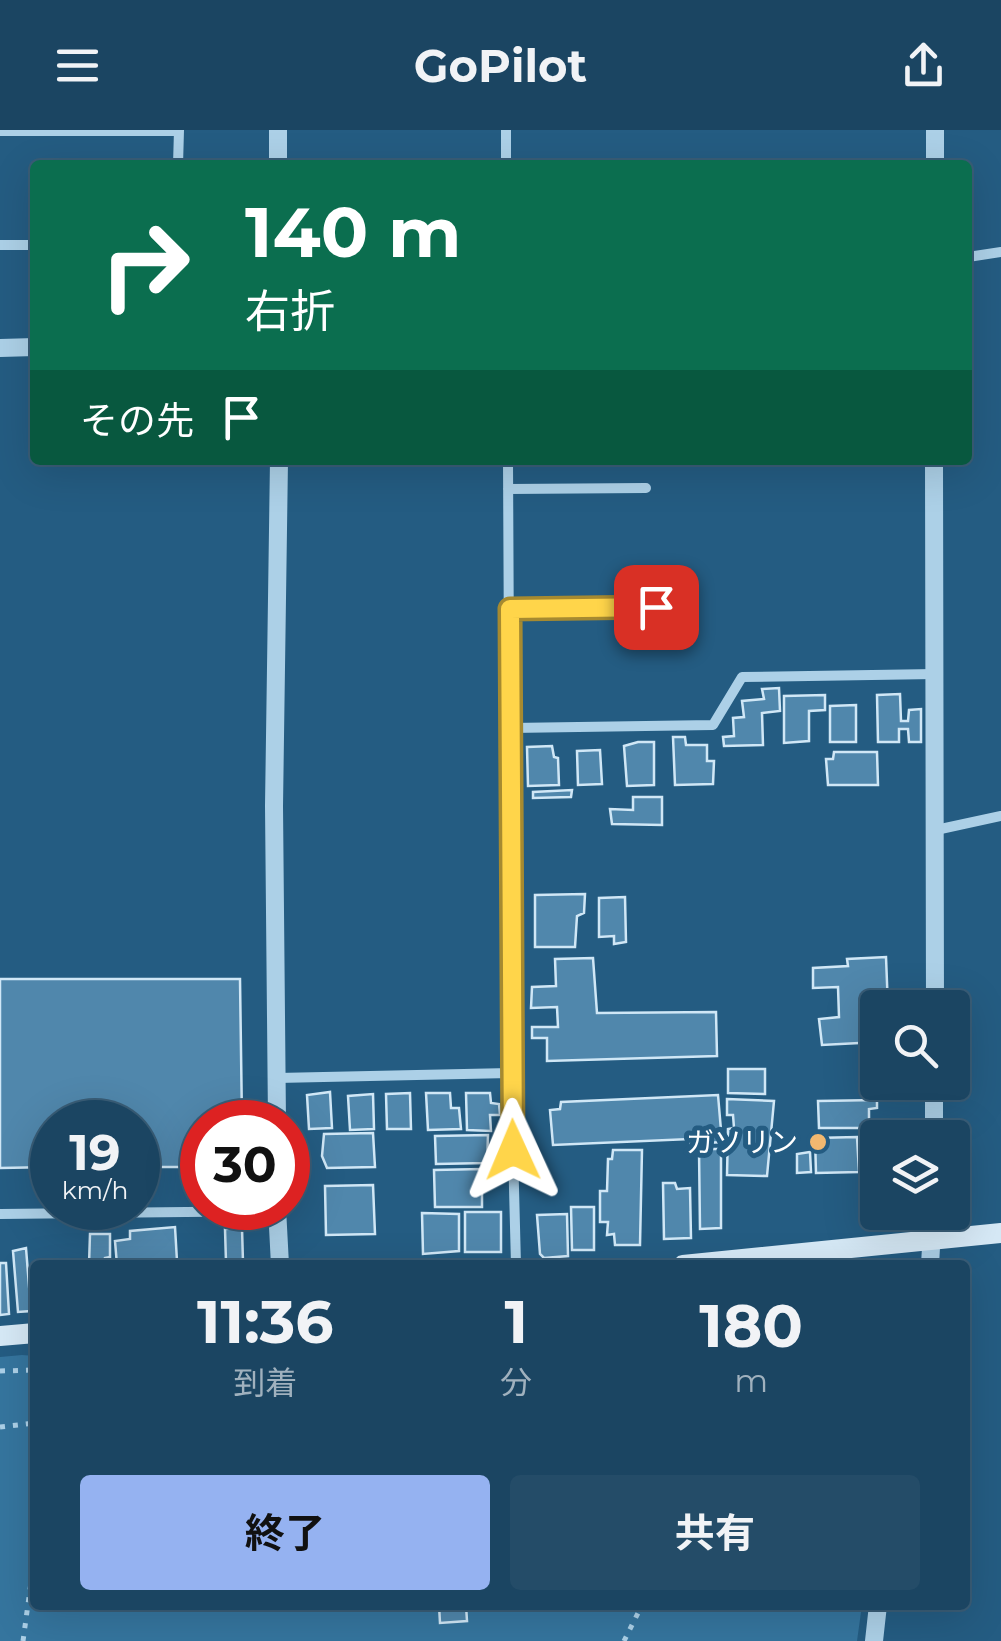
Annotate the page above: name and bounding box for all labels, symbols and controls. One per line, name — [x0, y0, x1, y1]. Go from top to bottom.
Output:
icon: menu — [50, 38, 105, 93]
text: GoPilot — [414, 38, 587, 93]
icon: share — [896, 38, 951, 93]
text: 140 m — [245, 189, 461, 275]
icon: right — [80, 200, 210, 330]
text: 右折 — [245, 283, 335, 338]
icon: arrive — [214, 390, 269, 445]
text: その先 — [80, 397, 194, 444]
pin — [614, 565, 699, 650]
icon: arrive — [629, 580, 684, 635]
map controls — [860, 990, 970, 1230]
button: search — [860, 990, 970, 1100]
position arrow — [461, 1098, 565, 1202]
speed limit sign: 30 — [180, 1100, 310, 1230]
button: layers — [860, 1120, 970, 1230]
text: 19 — [69, 1122, 121, 1183]
place label: ガソリン — [686, 1125, 798, 1159]
marker: ガソリン — [807, 1131, 829, 1153]
text: km/h — [62, 1175, 128, 1205]
text: 11:36 — [197, 1285, 333, 1358]
text: 1 — [505, 1285, 528, 1358]
text: 180 — [699, 1289, 803, 1362]
text: m — [734, 1361, 768, 1400]
text: 到着 — [233, 1363, 297, 1402]
text: 分 — [500, 1363, 532, 1402]
button: 終了 — [80, 1475, 490, 1590]
button: 共有 — [510, 1475, 920, 1590]

